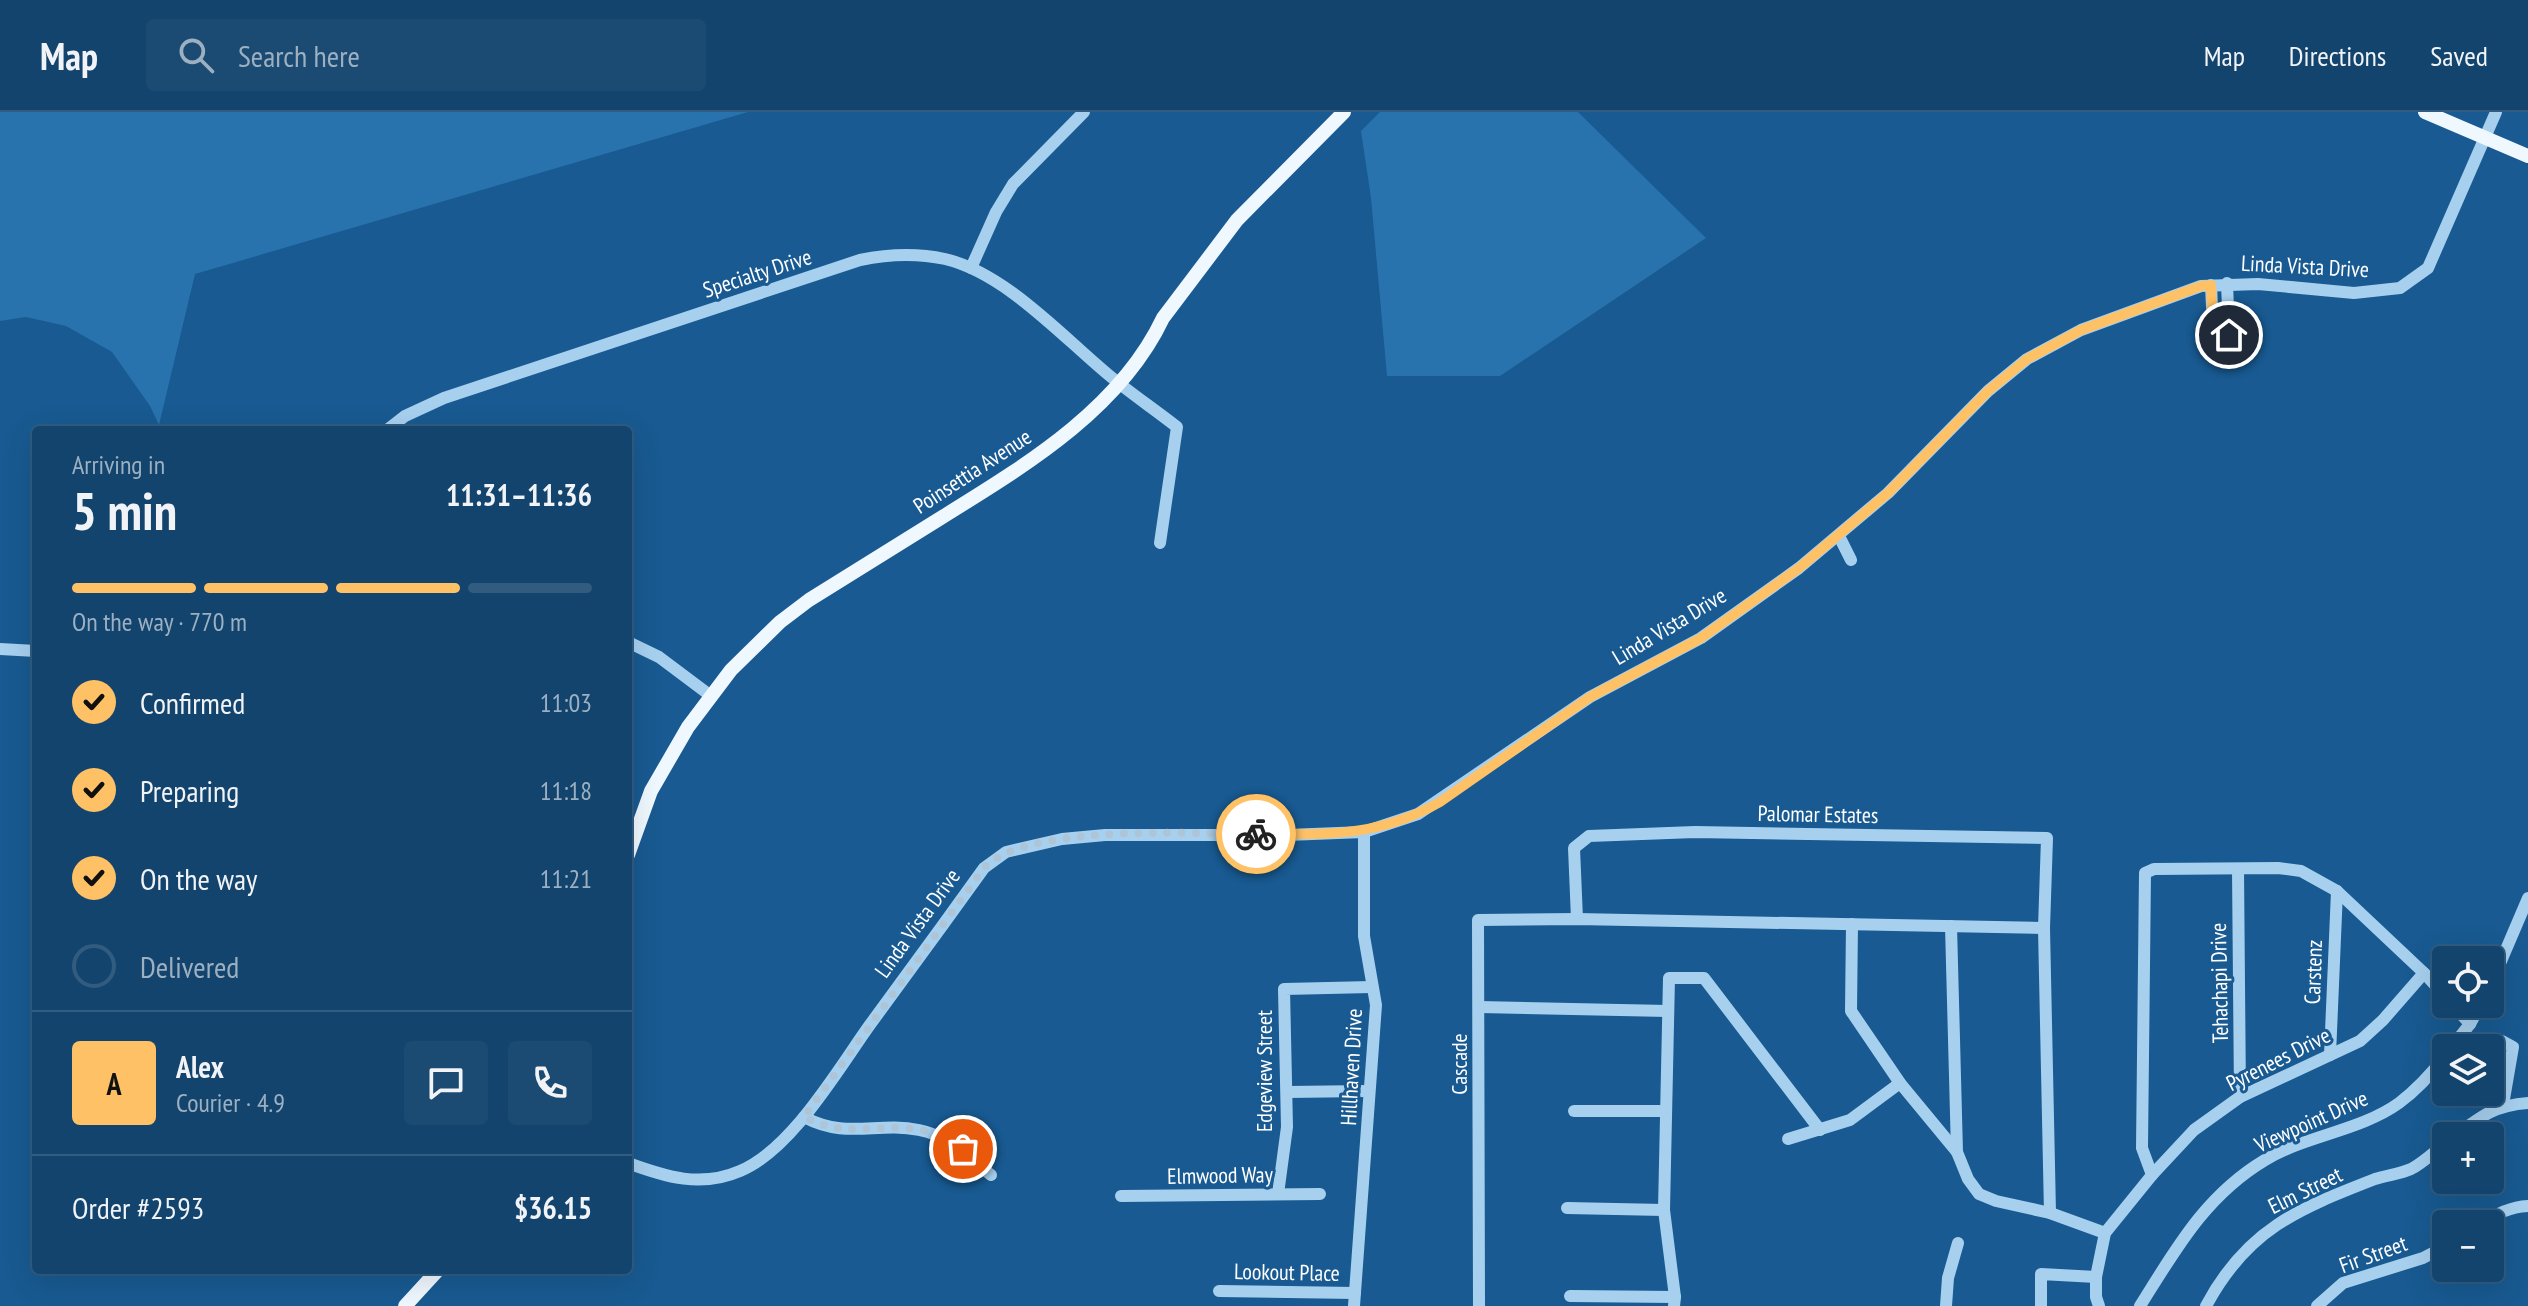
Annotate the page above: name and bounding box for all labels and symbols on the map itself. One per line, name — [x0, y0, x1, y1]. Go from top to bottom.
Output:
street label: Specialty Drive — [699, 242, 815, 304]
street label: Linda Vista Drive — [2240, 249, 2370, 283]
pin — [2195, 301, 2263, 369]
street label: Poinsettia Avenue — [908, 422, 1036, 520]
street label: Linda Vista Drive — [1607, 581, 1731, 671]
courier — [1216, 794, 1296, 874]
street label: Palomar Estates — [1757, 799, 1879, 829]
street label: Linda Vista Drive — [868, 863, 966, 983]
street label: Tehachapi Drive — [2204, 923, 2234, 1043]
street label: Carstenz — [2298, 939, 2328, 1005]
street label: Hillhaven Drive — [1334, 1008, 1368, 1126]
street label: Edgeview Street — [1250, 1010, 1278, 1132]
street label: Pyrenees Drive — [2221, 1021, 2335, 1097]
street label: Cascade — [1445, 1033, 1473, 1095]
street label: Viewpoint Drive — [2249, 1084, 2372, 1159]
pin — [929, 1115, 997, 1183]
street label: Elmwood Way — [1167, 1160, 1274, 1190]
street label: Elm Street — [2263, 1160, 2347, 1220]
street label: Fir Street — [2335, 1229, 2411, 1279]
street label: Lookout Place — [1234, 1257, 1340, 1287]

